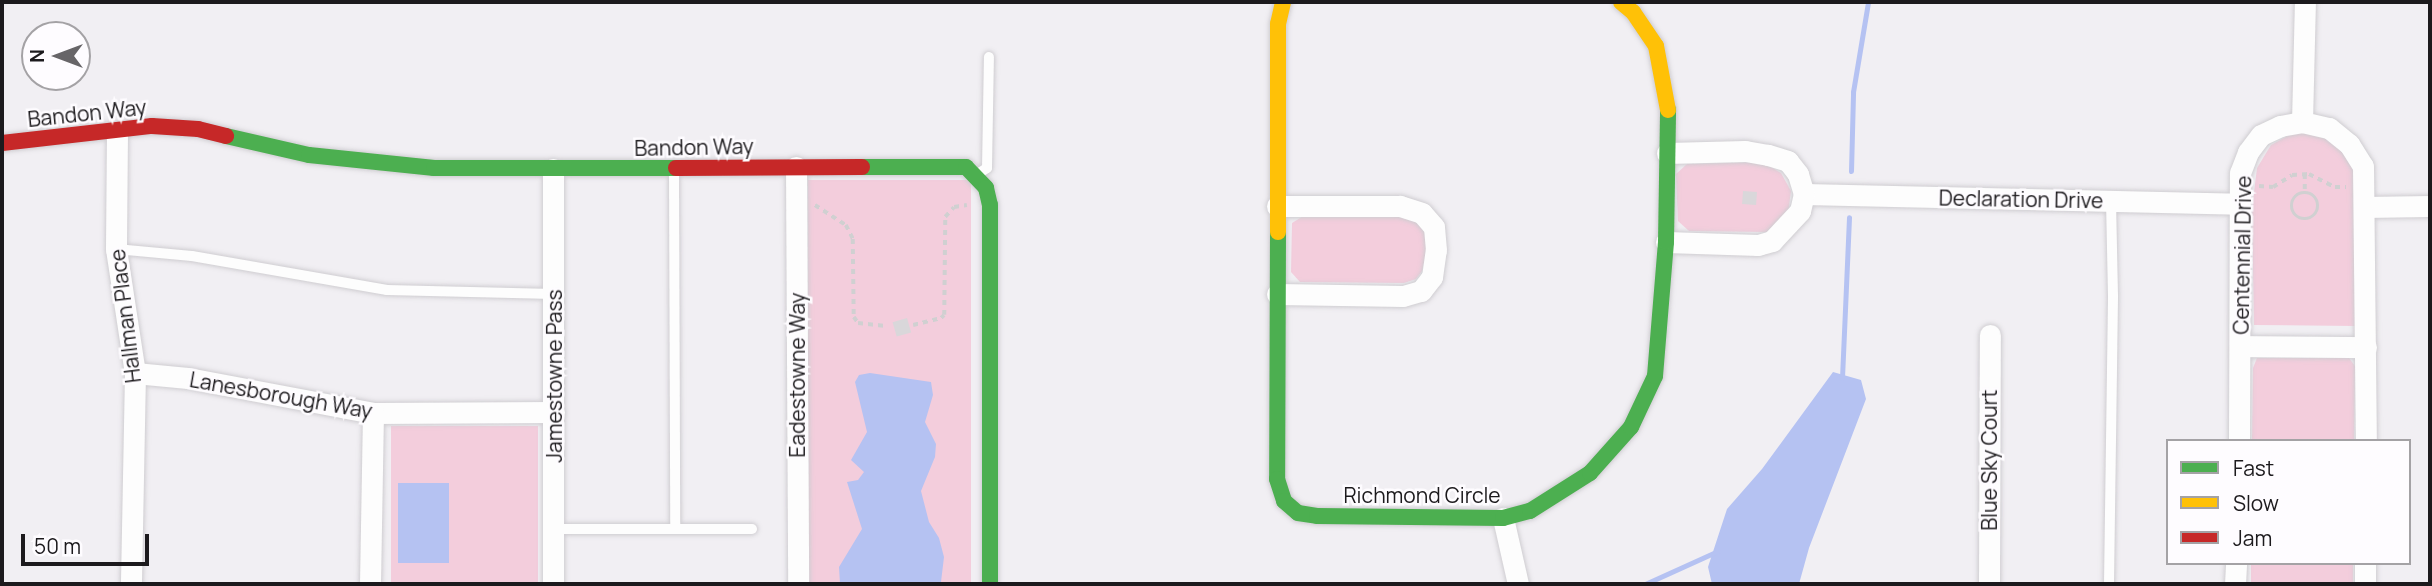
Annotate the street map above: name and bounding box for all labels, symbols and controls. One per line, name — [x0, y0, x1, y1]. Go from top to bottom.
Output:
north arrow — [21, 21, 91, 91]
text: N — [24, 49, 50, 63]
street label: Bandon Way — [26, 94, 148, 132]
street label: Bandon Way — [634, 133, 754, 161]
street label: Centennial Drive — [2228, 175, 2256, 335]
street label: Declaration Drive — [1939, 185, 2103, 213]
street label: Hallman Place — [104, 248, 146, 384]
street label: Jamestowne Pass — [541, 289, 567, 463]
street label: Eadestowne Way — [784, 292, 810, 458]
street label: Lanesborough Way — [188, 367, 374, 423]
street label: Blue Sky Court — [1976, 389, 2002, 531]
legend — [2166, 439, 2411, 565]
text: Fast — [2233, 454, 2274, 482]
street label: Richmond Circle — [1343, 482, 1501, 508]
text: Slow — [2233, 489, 2279, 517]
scale bar — [24, 520, 152, 564]
text: Jam — [2233, 524, 2272, 552]
text: 50 m — [34, 532, 81, 560]

